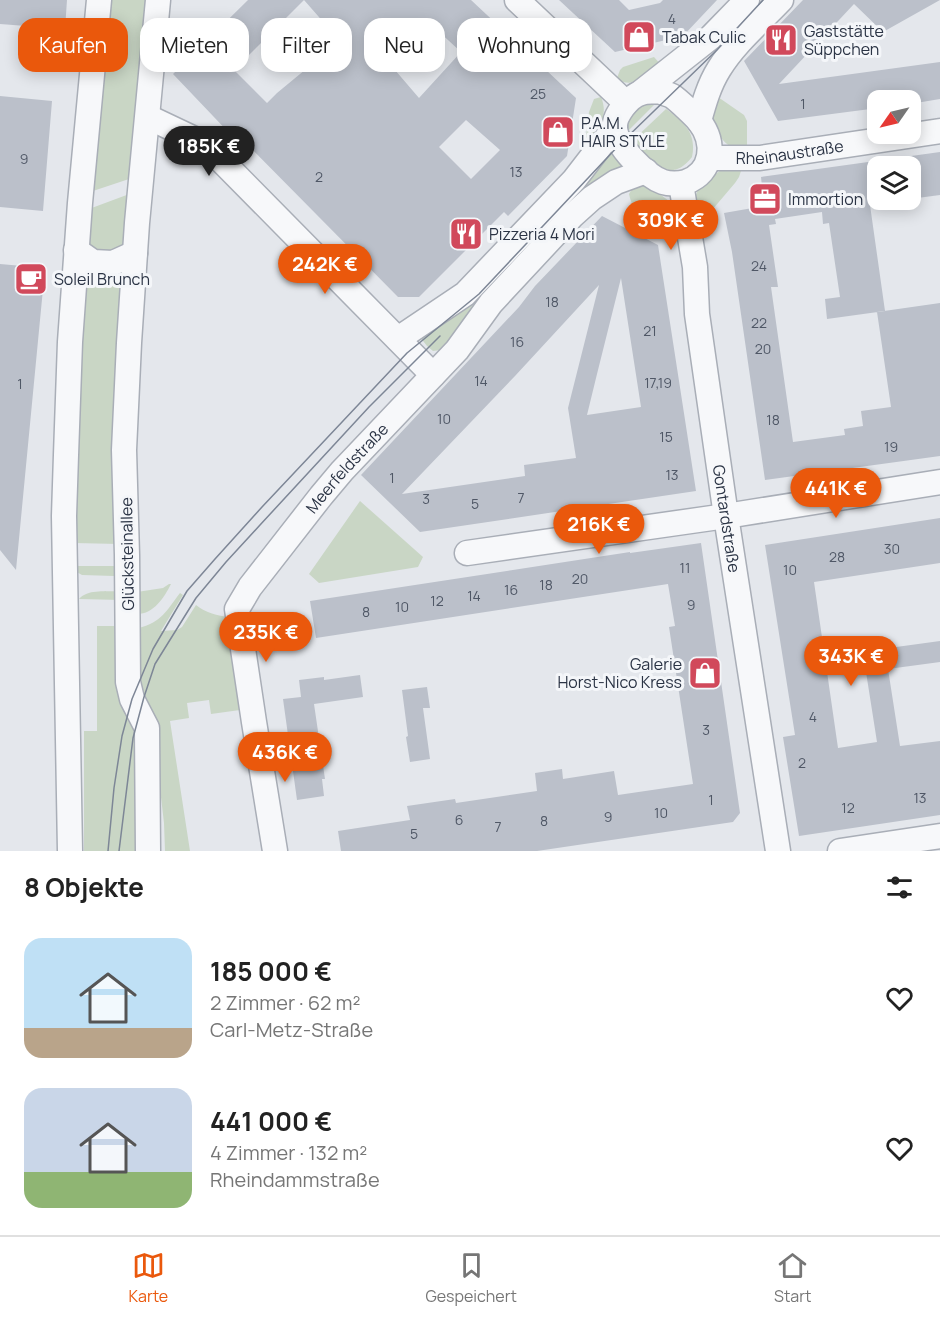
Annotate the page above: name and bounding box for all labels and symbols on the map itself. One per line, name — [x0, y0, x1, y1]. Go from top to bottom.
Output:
house number: 4 — [668, 9, 676, 28]
shop icon: Tabak Culic — [621, 19, 657, 55]
place label: Gaststätte Süppchen — [804, 20, 884, 60]
restaurant icon: Gaststätte Süppchen — [763, 22, 799, 58]
place label: Tabak Culic — [662, 26, 746, 48]
house number: 25 — [530, 84, 546, 103]
north arrow — [867, 90, 921, 144]
house number: 1 — [800, 94, 806, 113]
place label: P.A.M. HAIR STYLE — [581, 112, 665, 152]
shop icon: P.A.M. HAIR STYLE — [540, 114, 576, 150]
pin: 185K € — [160, 126, 258, 177]
street label: Rheinaustraße — [736, 135, 845, 169]
house number: 9 — [20, 149, 28, 168]
house number: 13 — [509, 162, 523, 181]
house number: 2 — [315, 167, 323, 186]
office icon: Immortion — [747, 181, 783, 217]
place label: Immortion — [788, 188, 863, 210]
pin: 309K € — [622, 200, 720, 251]
restaurant icon: Pizzeria 4 Mori — [448, 216, 484, 252]
place label: Pizzeria 4 Mori — [489, 223, 595, 245]
pin: 242K € — [276, 244, 374, 295]
house number: 24 — [751, 256, 767, 275]
cafe icon: Soleil Brunch — [13, 261, 49, 297]
place label: Soleil Brunch — [54, 268, 150, 290]
house number: 18 — [545, 292, 559, 311]
house number: 22 — [751, 313, 767, 332]
house number: 21 — [643, 321, 657, 340]
house number: 16 — [510, 332, 524, 351]
house number: 20 — [755, 339, 771, 358]
house number: 14 — [474, 371, 488, 390]
house number: 17,19 — [644, 373, 672, 392]
house number: 1 — [17, 374, 23, 393]
house number: 10 — [437, 409, 451, 428]
house number: 18 — [766, 410, 780, 429]
street label: Meerfeldstraße — [301, 418, 393, 518]
house number: 15 — [659, 427, 673, 446]
house number: 19 — [884, 437, 898, 456]
street label: Gontardstraße — [708, 463, 746, 574]
house number: 13 — [665, 465, 679, 484]
house number: 1 — [389, 468, 395, 487]
pin: 441K € — [787, 468, 885, 519]
house number: 7 — [517, 488, 525, 507]
house number: 3 — [422, 489, 430, 508]
house number: 5 — [471, 494, 479, 513]
street label: Glücksteinallee — [115, 497, 139, 611]
pin: 216K € — [550, 504, 648, 555]
house number: 30 — [884, 539, 900, 558]
house number: 28 — [829, 547, 845, 566]
house number: 11 — [680, 558, 690, 577]
house number: 10 — [783, 560, 797, 579]
house number: 20 — [572, 569, 588, 588]
house number: 18 — [539, 575, 553, 594]
house number: 16 — [504, 580, 518, 599]
house number: 14 — [467, 586, 481, 605]
house number: 12 — [430, 591, 444, 610]
house number: 9 — [687, 595, 695, 614]
house number: 10 — [395, 597, 409, 616]
house number: 8 — [362, 602, 370, 621]
pin: 235K € — [217, 612, 315, 663]
pin: 343K € — [802, 636, 900, 687]
place label: Galerie Horst-Nico Kress — [557, 653, 682, 693]
shop icon: Galerie Horst-Nico Kress — [687, 655, 723, 691]
house number: 4 — [809, 707, 817, 726]
house number: 3 — [702, 720, 710, 739]
pin: 436K € — [236, 732, 334, 783]
house number: 2 — [798, 753, 806, 772]
house number: 13 — [913, 788, 927, 807]
house number: 1 — [708, 790, 714, 809]
house number: 12 — [841, 798, 855, 817]
house number: 10 — [654, 803, 668, 822]
house number: 9 — [604, 807, 612, 826]
house number: 6 — [455, 810, 463, 829]
house number: 8 — [540, 811, 548, 830]
house number: 7 — [494, 817, 502, 836]
house number: 5 — [410, 824, 418, 843]

